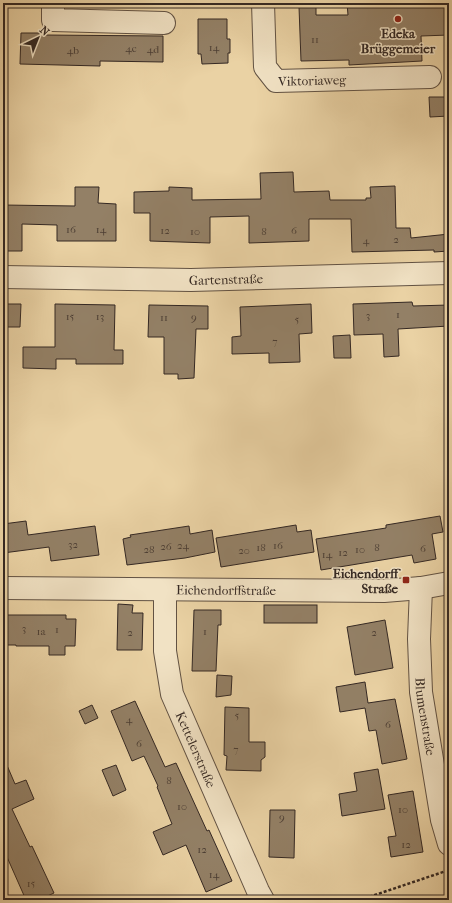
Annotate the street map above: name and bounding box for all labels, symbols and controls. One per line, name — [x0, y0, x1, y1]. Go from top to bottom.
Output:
marker: Edeka Brüggemeier — [393, 14, 403, 24]
north arrow — [18, 18, 58, 58]
text: N — [37, 23, 52, 39]
place label: Edeka Brüggemeier — [361, 26, 436, 57]
house number: 11 — [311, 33, 319, 46]
house number: 14 — [209, 41, 220, 54]
house number: 4c — [125, 42, 137, 55]
house number: 4d — [147, 43, 160, 56]
house number: 4b — [67, 44, 79, 57]
street label: Viktoriaweg — [277, 72, 347, 88]
house number: 16 — [66, 223, 76, 236]
house number: 14 — [96, 223, 107, 236]
house number: 12 — [160, 224, 170, 237]
house number: 6 — [291, 224, 297, 237]
house number: 10 — [190, 225, 200, 238]
house number: 8 — [261, 225, 267, 238]
house number: 2 — [393, 233, 399, 246]
house number: 4 — [363, 234, 370, 247]
street label: Gartenstraße — [189, 271, 264, 288]
house number: 1 — [396, 308, 400, 321]
house number: 3 — [366, 309, 370, 322]
house number: 15 — [66, 310, 75, 323]
house number: 13 — [96, 310, 104, 323]
house number: 11 — [160, 311, 168, 324]
house number: 9 — [191, 311, 197, 324]
house number: 5 — [295, 313, 300, 326]
house number: 7 — [272, 335, 278, 348]
house number: 32 — [68, 538, 78, 551]
house number: 24 — [177, 539, 190, 552]
house number: 16 — [273, 539, 283, 552]
house number: 26 — [160, 540, 172, 553]
house number: 18 — [256, 541, 266, 554]
house number: 8 — [374, 541, 380, 554]
house number: 6 — [420, 542, 426, 555]
house number: 28 — [143, 543, 155, 556]
house number: 10 — [355, 543, 365, 556]
house number: 20 — [238, 544, 250, 557]
house number: 12 — [338, 546, 348, 559]
house number: 14 — [322, 548, 333, 561]
place label: Eichendorff Straße — [333, 566, 401, 596]
marker: Eichendorff Straße — [401, 575, 411, 585]
street label: Eichendorffstraße — [176, 582, 277, 598]
house number: 3 — [22, 622, 26, 635]
house number: 1 — [55, 623, 59, 636]
house number: 1a — [36, 625, 46, 638]
house number: 1 — [203, 625, 207, 638]
house number: 2 — [127, 626, 133, 639]
house number: 2 — [371, 626, 377, 639]
street label: Blumenstraße — [413, 677, 439, 757]
street label: Kettelerstraße — [173, 709, 220, 790]
house number: 5 — [235, 709, 240, 722]
house number: 4 — [126, 713, 133, 726]
house number: 6 — [385, 718, 391, 731]
house number: 6 — [136, 737, 142, 750]
house number: 7 — [233, 743, 239, 756]
house number: 8 — [166, 774, 172, 787]
house number: 10 — [177, 800, 187, 813]
house number: 10 — [398, 803, 408, 816]
house number: 9 — [279, 811, 285, 824]
house number: 12 — [401, 838, 411, 851]
house number: 12 — [197, 843, 207, 856]
house number: 14 — [209, 868, 220, 881]
house number: 15 — [27, 877, 36, 890]

